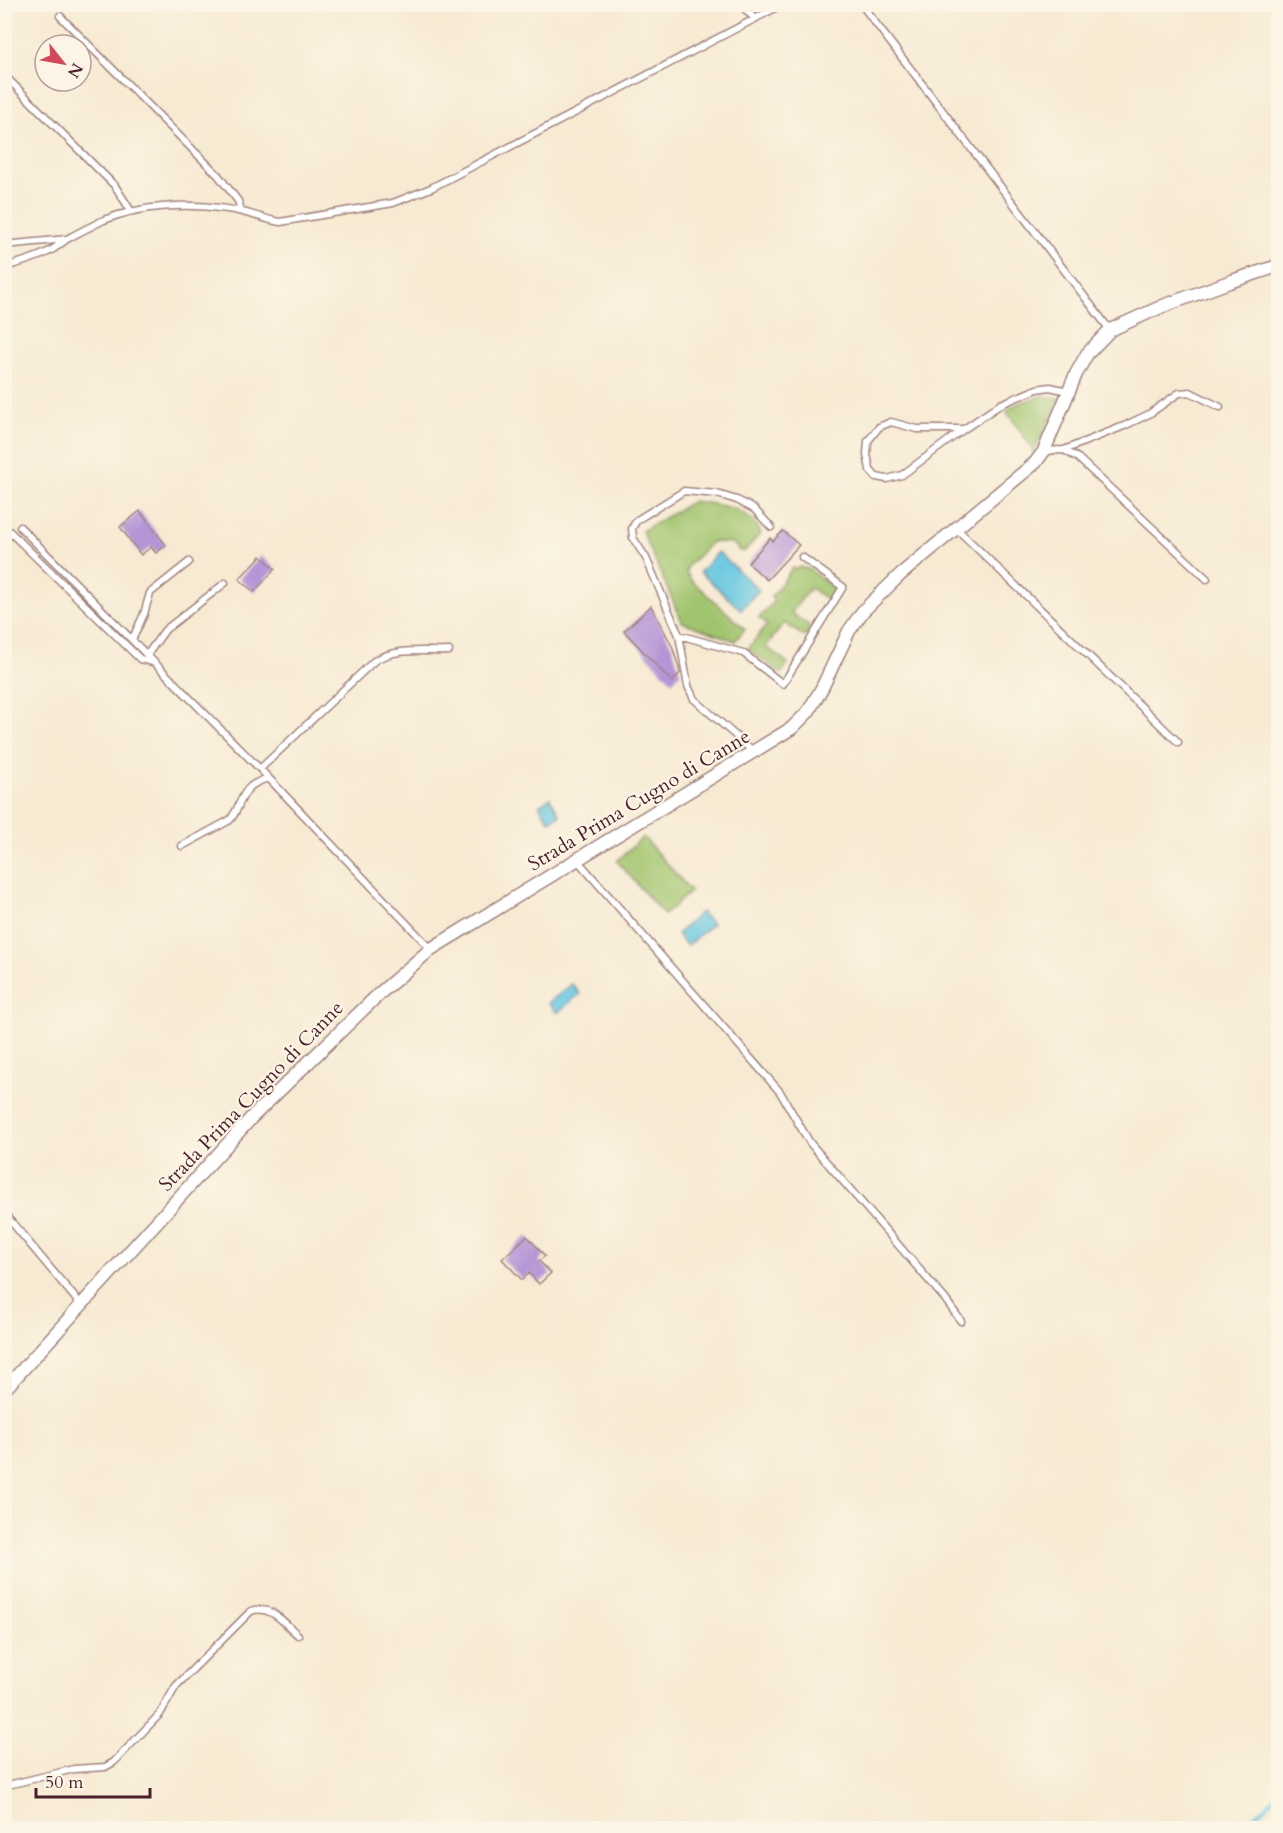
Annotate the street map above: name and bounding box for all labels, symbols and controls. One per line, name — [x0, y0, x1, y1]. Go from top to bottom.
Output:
north arrow — [33, 33, 93, 93]
text: N — [62, 59, 88, 82]
street label: Strada Prima Cugno di Canne — [523, 723, 755, 877]
street label: Strada Prima Cugno di Canne — [153, 995, 349, 1197]
scale bar — [36, 1761, 150, 1799]
text: 50 m — [45, 1770, 84, 1795]

